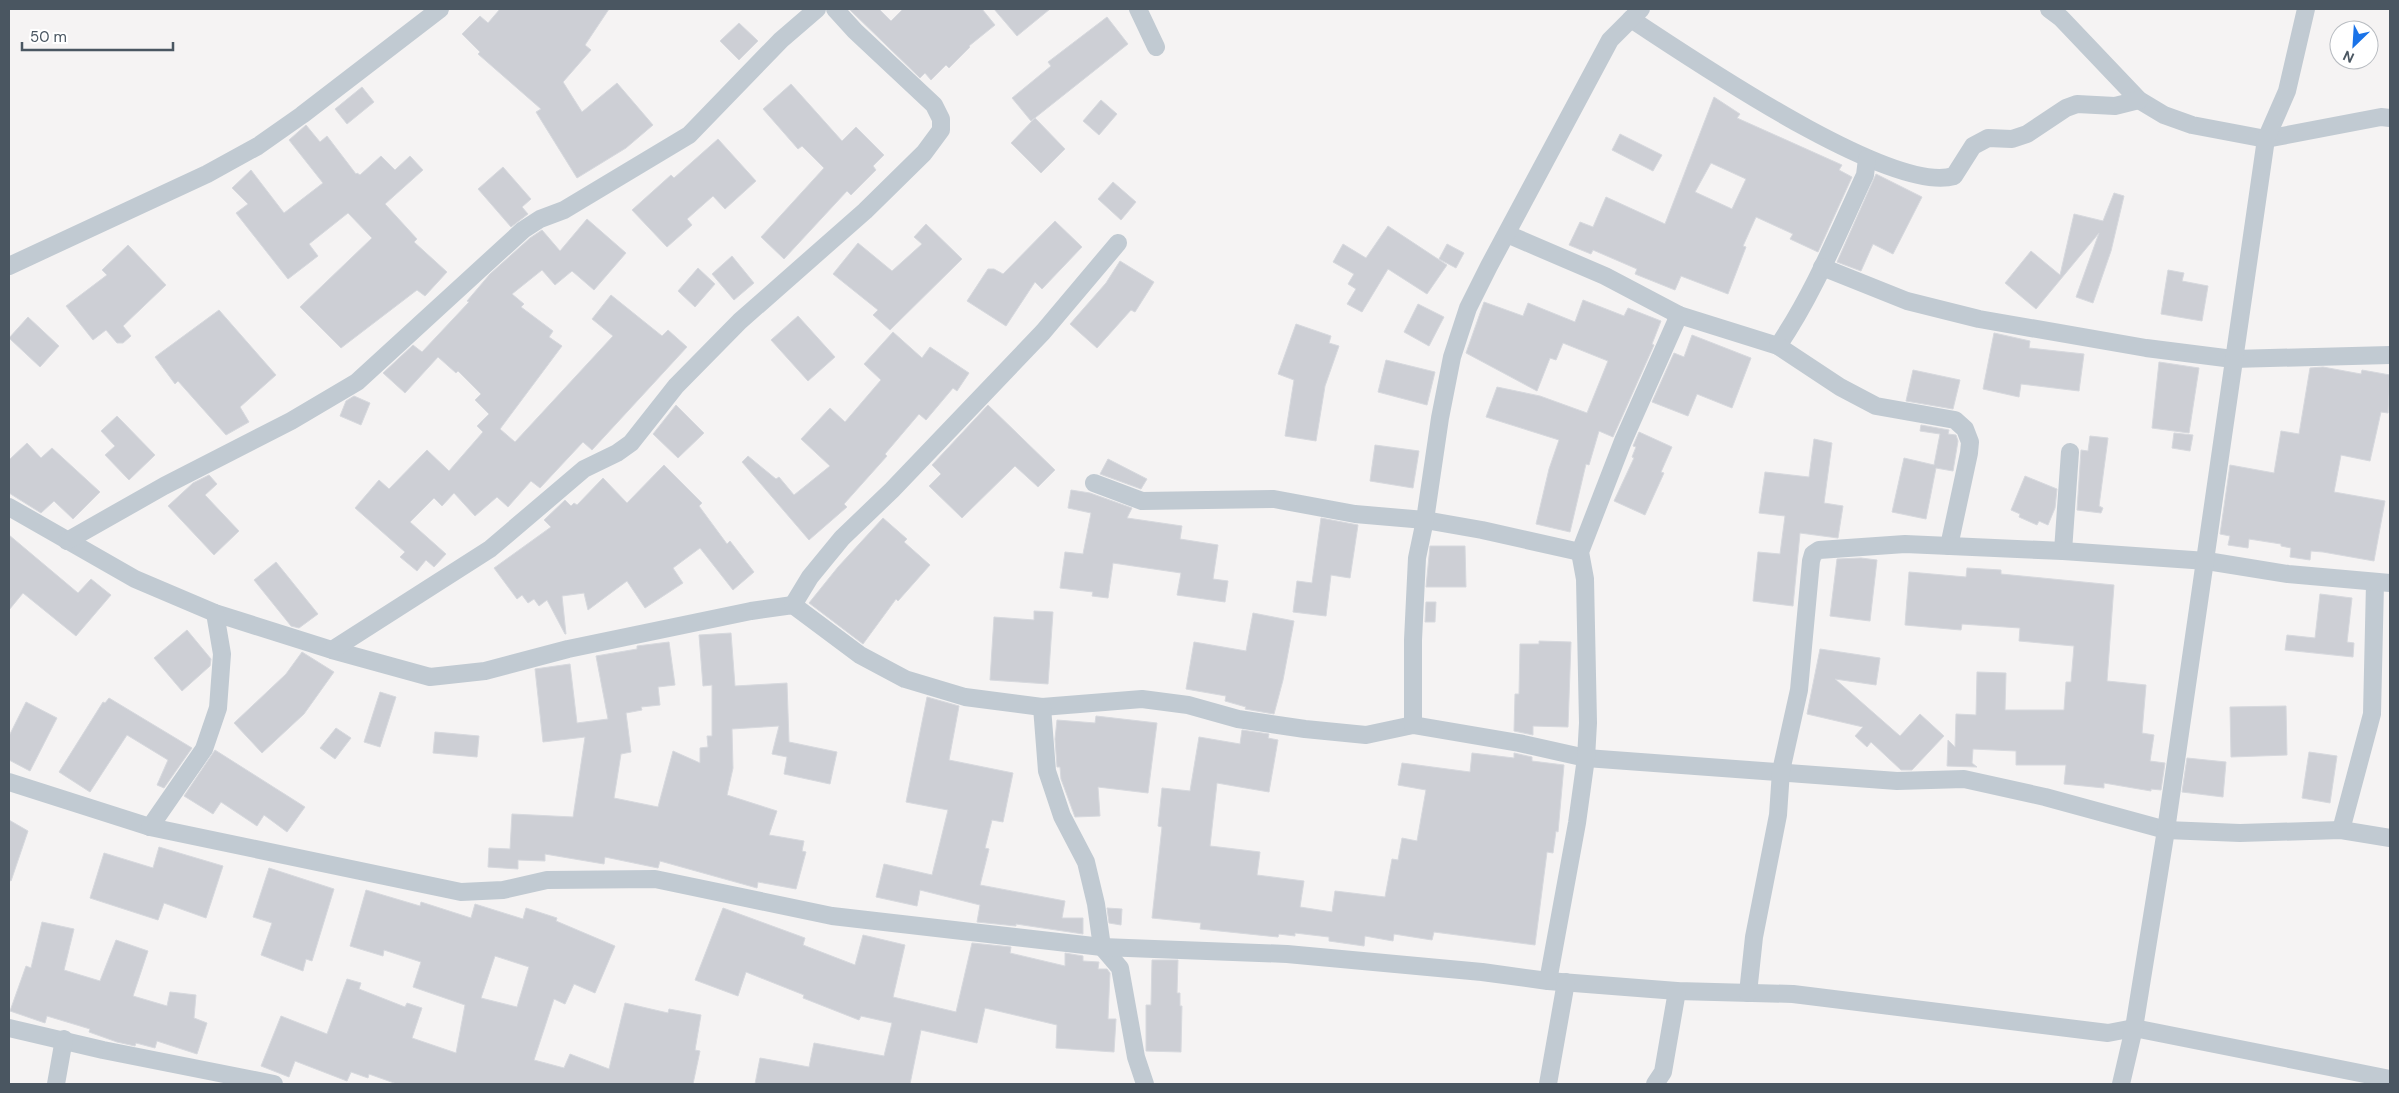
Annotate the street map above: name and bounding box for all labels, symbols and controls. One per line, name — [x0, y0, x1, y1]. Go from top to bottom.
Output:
scale bar — [22, 20, 174, 52]
north arrow — [2329, 20, 2379, 70]
text: 50 m — [30, 27, 67, 47]
text: N — [2340, 46, 2357, 67]

